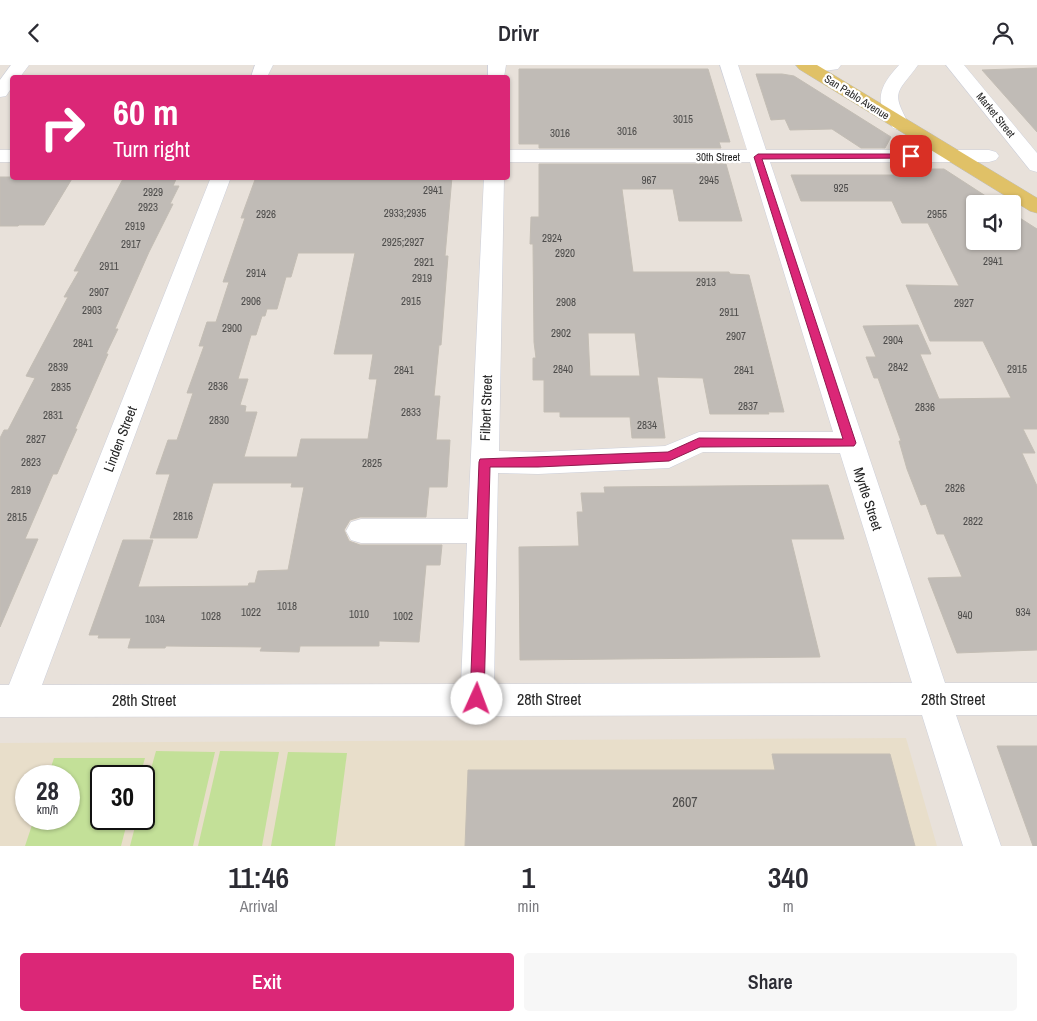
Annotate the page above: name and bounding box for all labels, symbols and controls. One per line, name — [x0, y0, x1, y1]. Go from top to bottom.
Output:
text: Drivr — [498, 18, 539, 48]
icon: back — [20, 19, 48, 47]
icon: person — [989, 19, 1017, 47]
street label: San Pablo Avenue — [822, 71, 892, 123]
text: 60 m — [113, 89, 178, 136]
street label: Market Street — [974, 90, 1019, 141]
icon: right — [30, 95, 95, 160]
house number: 3015 — [673, 112, 693, 126]
house number: 3016 — [617, 124, 637, 138]
house number: 3016 — [550, 126, 570, 140]
text: Turn right — [113, 134, 190, 164]
pin — [890, 135, 932, 177]
icon: arrive — [897, 142, 925, 170]
street label: 30th Street — [696, 150, 741, 164]
house number: 967 — [641, 173, 657, 187]
house number: 2945 — [699, 173, 719, 187]
house number: 925 — [833, 181, 849, 195]
house number: 2941 — [423, 183, 443, 197]
house number: 2929 — [143, 185, 163, 199]
map controls — [966, 195, 1021, 250]
button: sound — [966, 195, 1021, 250]
house number: 2923 — [138, 200, 158, 214]
house number: 2933;2935 — [384, 206, 426, 220]
house number: 2926 — [256, 207, 276, 221]
house number: 2955 — [927, 207, 947, 221]
house number: 2919 — [125, 219, 145, 233]
house number: 2924 — [542, 231, 562, 245]
house number: 2925;2927 — [382, 235, 424, 249]
house number: 2917 — [121, 237, 141, 251]
house number: 2920 — [555, 246, 575, 260]
house number: 2941 — [983, 254, 1003, 268]
house number: 2921 — [414, 255, 434, 269]
house number: 2911 — [99, 259, 119, 273]
house number: 2914 — [246, 266, 266, 280]
house number: 2919 — [412, 271, 432, 285]
house number: 2913 — [696, 275, 716, 289]
house number: 2907 — [89, 285, 109, 299]
house number: 2906 — [241, 294, 261, 308]
house number: 2915 — [401, 294, 421, 308]
house number: 2908 — [556, 295, 576, 309]
house number: 2927 — [954, 296, 974, 310]
house number: 2903 — [82, 303, 102, 317]
house number: 2911 — [719, 305, 739, 319]
house number: 2900 — [222, 321, 242, 335]
house number: 2902 — [551, 326, 571, 340]
house number: 2907 — [726, 329, 746, 343]
house number: 2904 — [883, 333, 903, 347]
house number: 2841 — [73, 336, 93, 350]
house number: 2839 — [48, 360, 68, 374]
house number: 2842 — [888, 360, 908, 374]
house number: 2840 — [553, 362, 573, 376]
house number: 2915 — [1007, 362, 1027, 376]
house number: 2841 — [394, 363, 414, 377]
house number: 2841 — [734, 363, 754, 377]
street label: Filbert Street — [476, 375, 496, 441]
house number: 2836 — [208, 379, 228, 393]
house number: 2835 — [51, 380, 71, 394]
house number: 2837 — [738, 399, 758, 413]
house number: 2836 — [915, 400, 935, 414]
street label: Linden Street — [99, 404, 141, 474]
house number: 2833 — [401, 405, 421, 419]
house number: 2831 — [43, 408, 63, 422]
house number: 2830 — [209, 413, 229, 427]
house number: 2834 — [637, 418, 657, 432]
house number: 2827 — [26, 432, 46, 446]
house number: 2823 — [21, 455, 41, 469]
house number: 2825 — [362, 456, 382, 470]
street label: Myrtle Street — [849, 465, 887, 533]
house number: 2826 — [945, 481, 965, 495]
house number: 2819 — [11, 483, 31, 497]
house number: 2816 — [173, 509, 193, 523]
house number: 2815 — [7, 510, 27, 524]
house number: 2822 — [963, 514, 983, 528]
house number: 1018 — [277, 599, 297, 613]
house number: 1022 — [241, 605, 261, 619]
house number: 934 — [1015, 605, 1031, 619]
house number: 1010 — [349, 607, 369, 621]
house number: 940 — [957, 608, 973, 622]
house number: 1028 — [201, 609, 221, 623]
house number: 1002 — [393, 609, 413, 623]
house number: 1034 — [145, 612, 165, 626]
position arrow — [450, 672, 502, 724]
street label: 28th Street — [517, 688, 581, 710]
street label: 28th Street — [921, 688, 985, 710]
street label: 28th Street — [112, 689, 176, 711]
speed limit sign: 30 — [90, 765, 155, 830]
text: 28 — [36, 774, 59, 808]
house number: 2607 — [672, 793, 698, 811]
text: km/h — [37, 802, 58, 818]
text: 11:46 — [228, 857, 289, 897]
text: 1 — [522, 857, 535, 897]
text: 340 — [768, 857, 809, 897]
text: Arrival — [240, 895, 278, 917]
text: min — [518, 895, 539, 917]
text: m — [783, 895, 794, 917]
button: Exit — [20, 953, 514, 1011]
button: Share — [524, 953, 1017, 1011]

